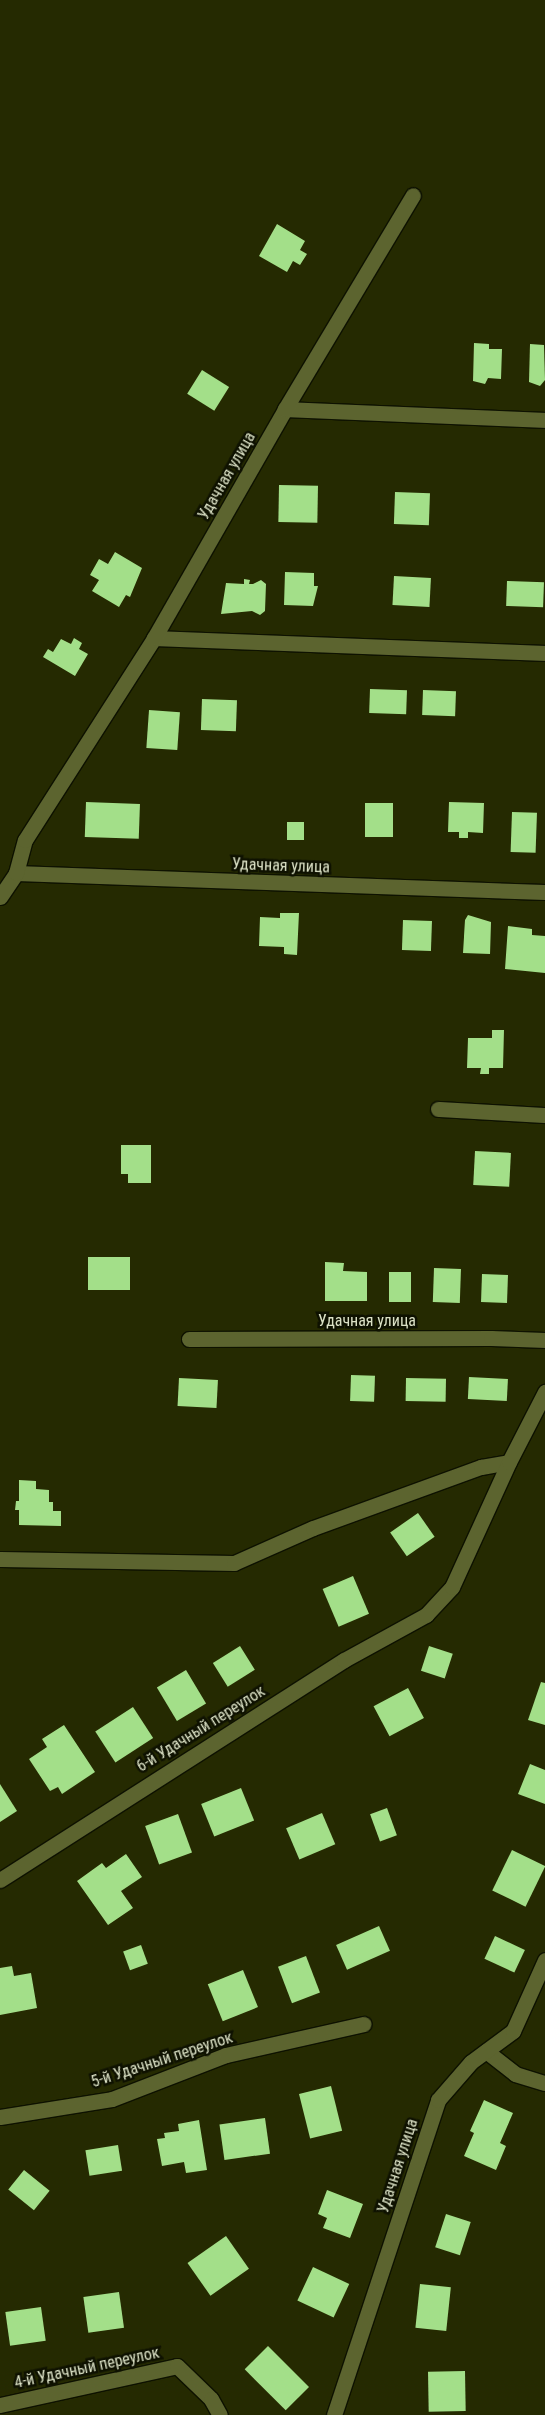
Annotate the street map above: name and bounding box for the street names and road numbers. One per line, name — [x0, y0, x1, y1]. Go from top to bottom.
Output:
street label: Удачная улица — [194, 429, 260, 523]
street label: Удачная улица — [232, 855, 330, 877]
street label: Удачная улица — [318, 1311, 416, 1331]
street label: 6-й Удачный переулок — [133, 1682, 269, 1776]
street label: 5-й Удачный переулок — [89, 2028, 235, 2092]
street label: Удачная улица — [374, 2116, 422, 2216]
street label: 4-й Удачный переулок — [13, 2343, 161, 2393]

